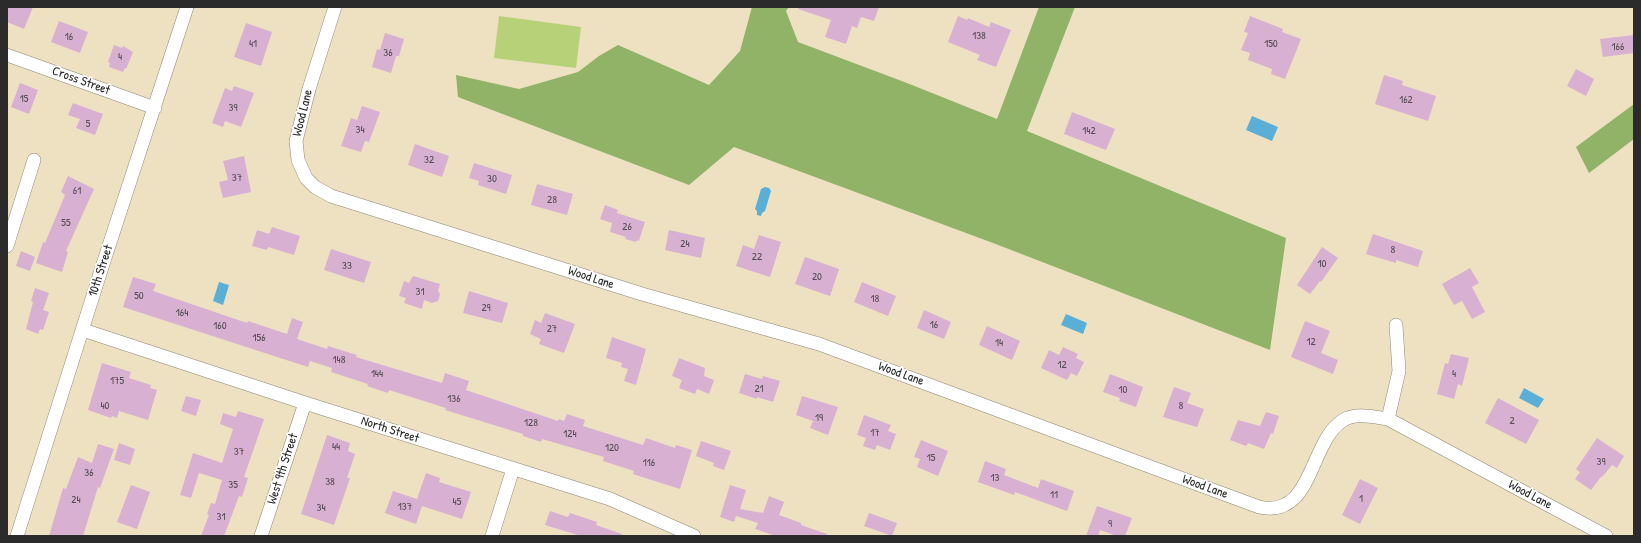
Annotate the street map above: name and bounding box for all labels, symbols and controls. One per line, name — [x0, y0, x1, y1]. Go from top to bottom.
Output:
house number: 138 — [972, 29, 986, 43]
house number: 16 — [65, 30, 73, 44]
house number: 41 — [249, 37, 257, 51]
house number: 150 — [1264, 37, 1278, 51]
house number: 166 — [1612, 40, 1624, 54]
house number: 36 — [383, 46, 393, 60]
house number: 4 — [118, 50, 122, 64]
street label: Cross Street — [50, 63, 112, 99]
street label: Wood Lane — [290, 88, 316, 138]
house number: 15 — [20, 92, 28, 106]
house number: 162 — [1399, 93, 1413, 107]
house number: 39 — [229, 101, 237, 115]
house number: 5 — [86, 117, 90, 131]
house number: 34 — [355, 123, 365, 137]
house number: 142 — [1082, 124, 1096, 138]
house number: 32 — [424, 153, 434, 167]
house number: 37 — [232, 171, 242, 185]
house number: 30 — [487, 172, 497, 186]
house number: 61 — [73, 184, 81, 198]
house number: 28 — [547, 193, 557, 207]
house number: 55 — [61, 216, 71, 230]
house number: 26 — [622, 220, 632, 234]
house number: 24 — [680, 237, 690, 251]
street label: 10th Street — [85, 243, 117, 299]
house number: 8 — [1391, 243, 1395, 257]
house number: 22 — [752, 250, 762, 264]
house number: 10 — [1318, 257, 1326, 271]
house number: 33 — [342, 259, 352, 273]
street label: Wood Lane — [566, 263, 616, 293]
house number: 20 — [812, 270, 822, 284]
house number: 31 — [416, 285, 424, 299]
house number: 50 — [134, 289, 144, 303]
house number: 18 — [871, 292, 879, 306]
house number: 29 — [481, 301, 491, 315]
house number: 164 — [176, 306, 188, 320]
house number: 16 — [930, 318, 938, 332]
house number: 160 — [213, 319, 227, 333]
house number: 27 — [547, 322, 557, 336]
house number: 156 — [252, 331, 266, 345]
house number: 12 — [1306, 335, 1316, 349]
house number: 14 — [995, 336, 1003, 350]
house number: 148 — [333, 353, 345, 367]
house number: 12 — [1057, 358, 1067, 372]
street label: Wood Lane — [876, 359, 926, 389]
house number: 144 — [371, 367, 383, 381]
house number: 4 — [1452, 367, 1456, 381]
house number: 175 — [110, 374, 124, 388]
house number: 21 — [754, 382, 764, 396]
house number: 10 — [1119, 383, 1127, 397]
house number: 136 — [447, 392, 461, 406]
house number: 40 — [100, 399, 110, 413]
house number: 8 — [1179, 399, 1183, 413]
house number: 19 — [815, 411, 823, 425]
street label: North Street — [359, 413, 421, 447]
house number: 2 — [1509, 414, 1515, 428]
house number: 128 — [524, 416, 538, 430]
house number: 17 — [870, 426, 880, 440]
house number: 124 — [563, 427, 577, 441]
street label: West 9th Street — [264, 432, 302, 506]
house number: 44 — [332, 440, 340, 454]
house number: 120 — [605, 441, 619, 455]
house number: 37 — [234, 445, 244, 459]
house number: 15 — [927, 451, 935, 465]
house number: 39 — [1597, 455, 1605, 469]
house number: 116 — [643, 456, 655, 470]
house number: 36 — [84, 466, 94, 480]
house number: 13 — [991, 471, 999, 485]
street label: Wood Lane — [1180, 472, 1230, 502]
house number: 38 — [325, 475, 335, 489]
street label: Wood Lane — [1505, 477, 1555, 513]
house number: 35 — [228, 478, 238, 492]
house number: 11 — [1050, 488, 1058, 502]
house number: 1 — [1359, 492, 1363, 506]
house number: 24 — [71, 493, 81, 507]
house number: 45 — [453, 495, 461, 509]
house number: 137 — [398, 500, 412, 514]
house number: 34 — [316, 501, 326, 515]
house number: 31 — [217, 510, 225, 524]
house number: 9 — [1108, 517, 1112, 531]

